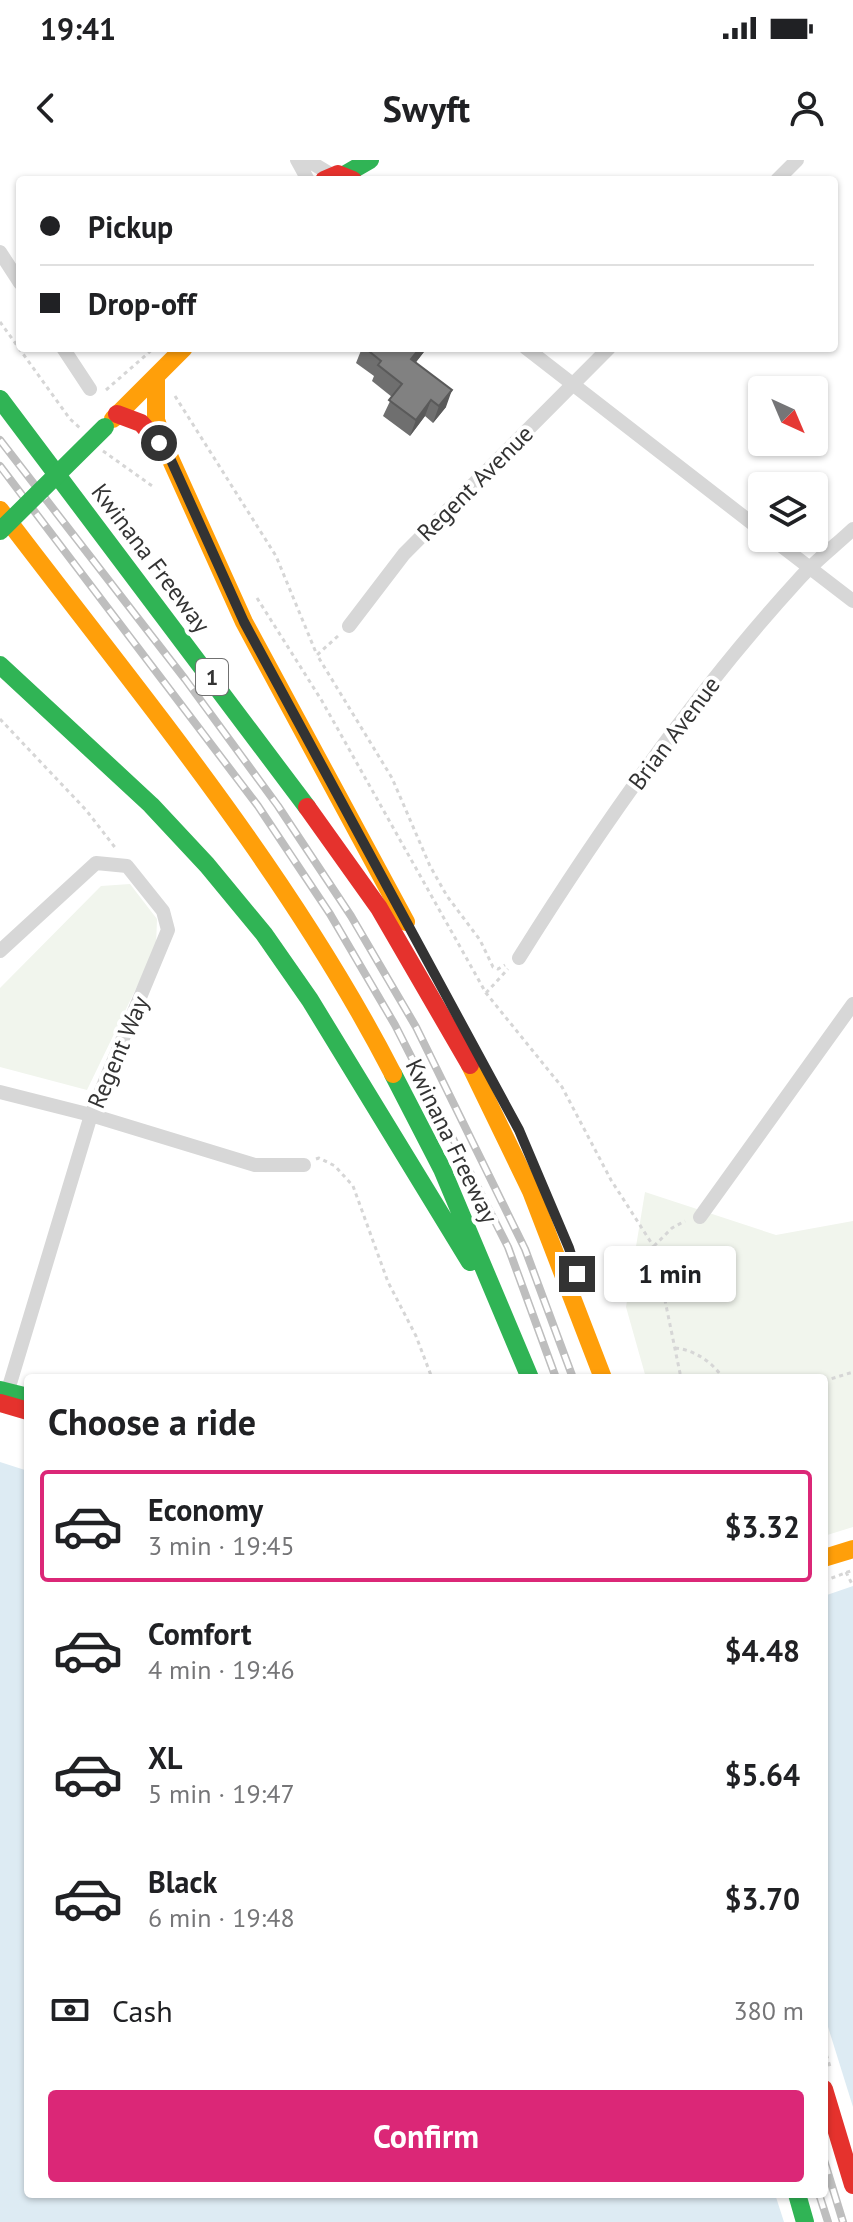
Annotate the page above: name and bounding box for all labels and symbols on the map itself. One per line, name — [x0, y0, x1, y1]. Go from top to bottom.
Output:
north arrow — [748, 376, 828, 456]
street label: Regent Avenue — [410, 418, 540, 548]
route start — [141, 425, 177, 461]
street label: Kwinana Freeway — [85, 477, 217, 639]
road number: 1 — [196, 659, 228, 695]
street label: Brian Avenue — [621, 670, 727, 796]
street label: Regent Way — [80, 991, 156, 1113]
street label: Kwinana Freeway — [399, 1054, 505, 1228]
callout: 1 min — [605, 1246, 737, 1302]
route end — [559, 1256, 595, 1292]

